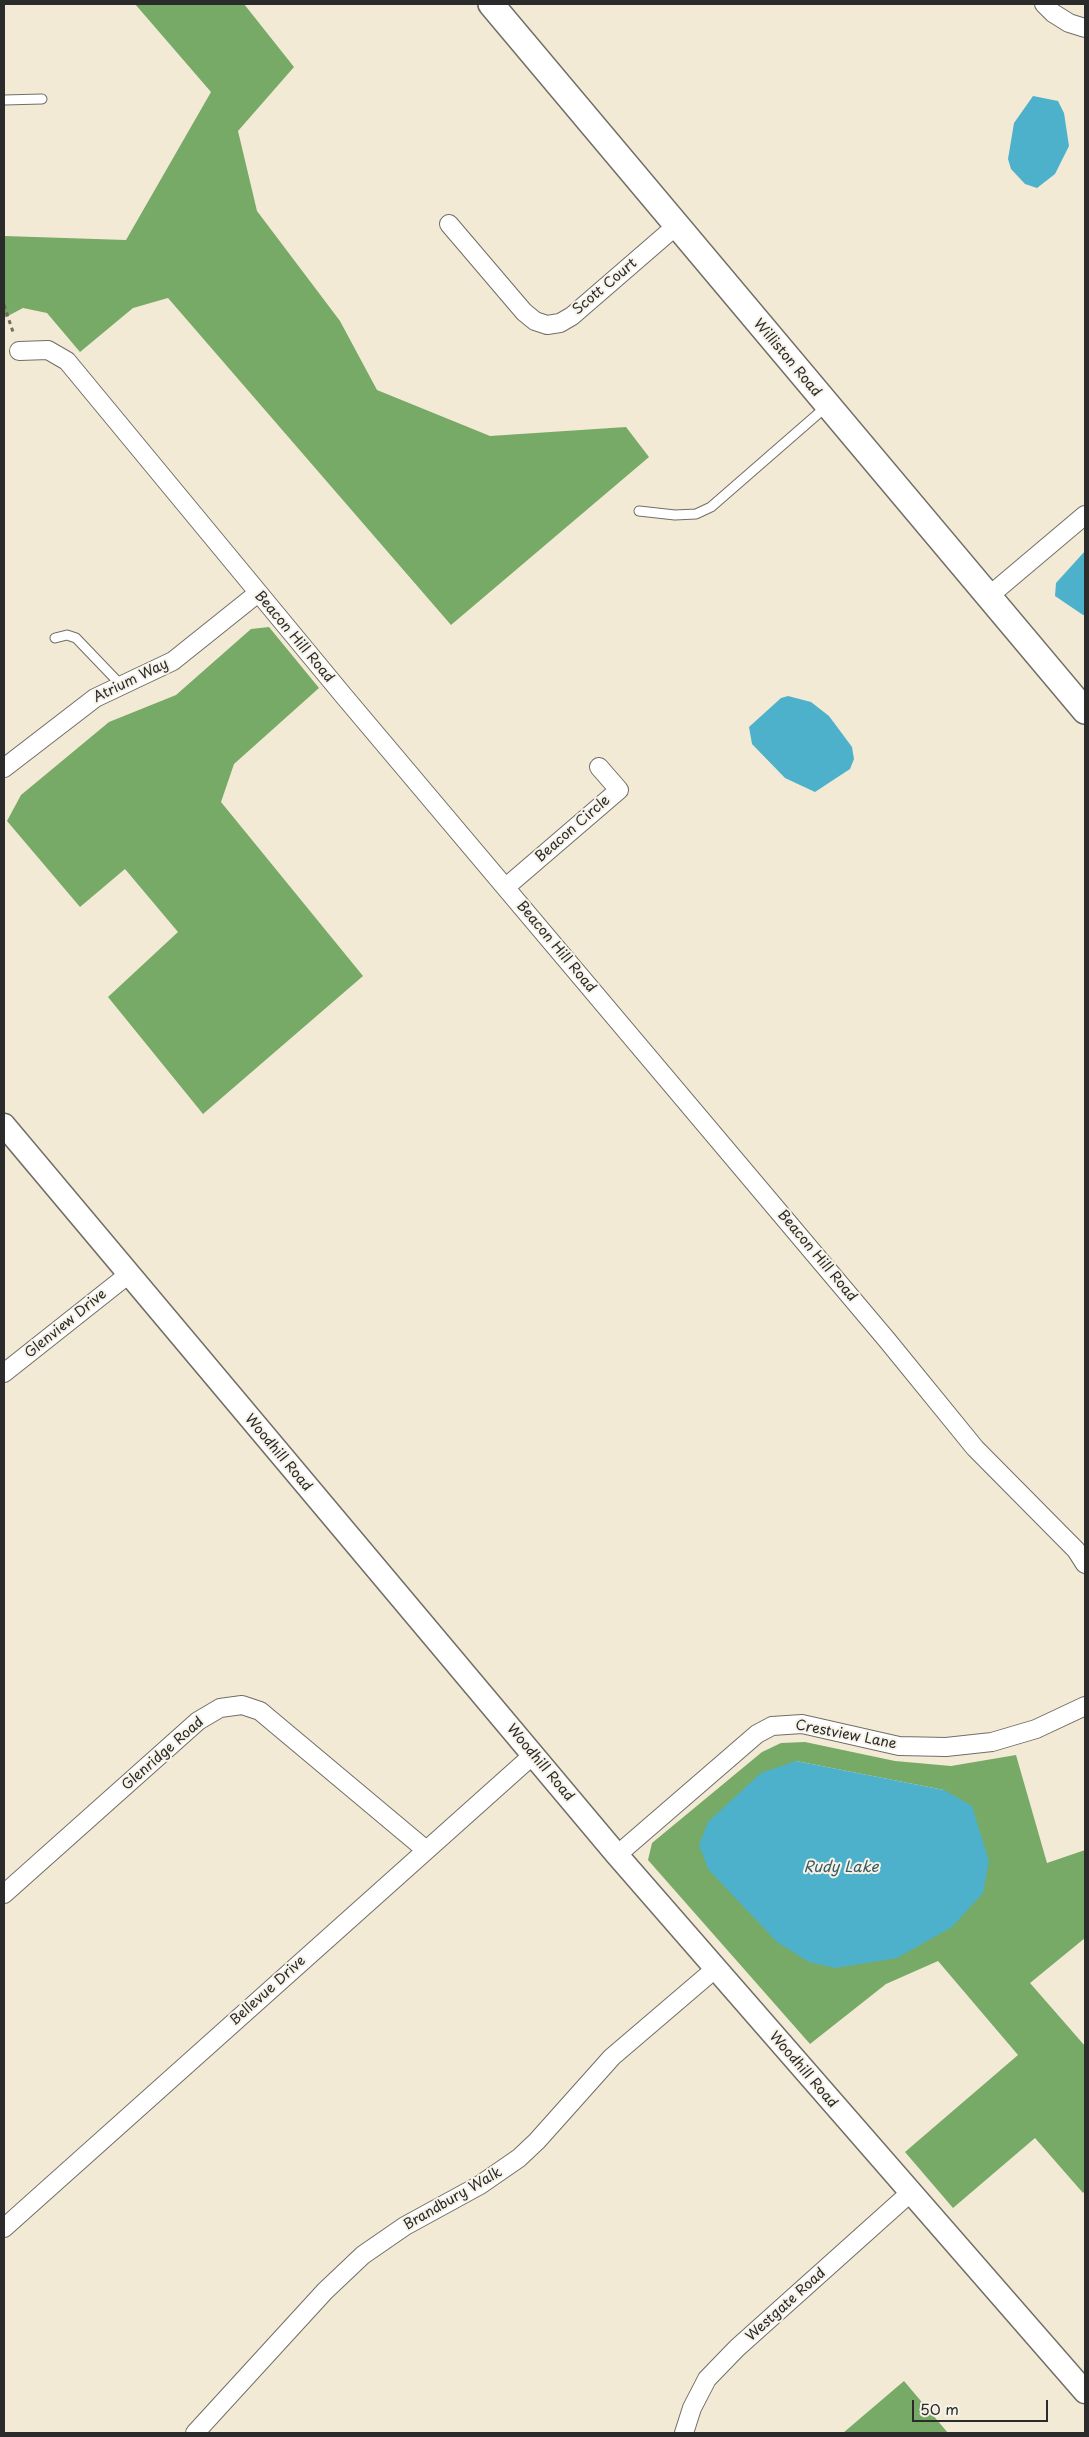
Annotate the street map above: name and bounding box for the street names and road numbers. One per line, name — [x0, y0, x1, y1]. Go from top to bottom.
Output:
street label: Scott Court — [569, 255, 641, 319]
street label: Williston Road — [750, 316, 824, 400]
street label: Beacon Hill Road — [251, 588, 337, 686]
street label: Atrium Way — [91, 656, 171, 706]
street label: Beacon Circle — [532, 792, 614, 866]
street label: Beacon Hill Road — [513, 898, 599, 996]
street label: Beacon Hill Road — [774, 1207, 860, 1305]
street label: Glenview Drive — [22, 1286, 110, 1362]
street label: Woodhill Road — [241, 1411, 315, 1495]
street label: Glenridge Road — [119, 1714, 207, 1794]
street label: Crestview Lane — [794, 1717, 898, 1753]
street label: Woodhill Road — [503, 1721, 577, 1805]
street label: Bellevue Drive — [227, 1953, 309, 2029]
street label: Woodhill Road — [765, 2028, 841, 2112]
street label: Brandbury Walk — [401, 2164, 505, 2234]
street label: Westgate Road — [743, 2265, 829, 2345]

